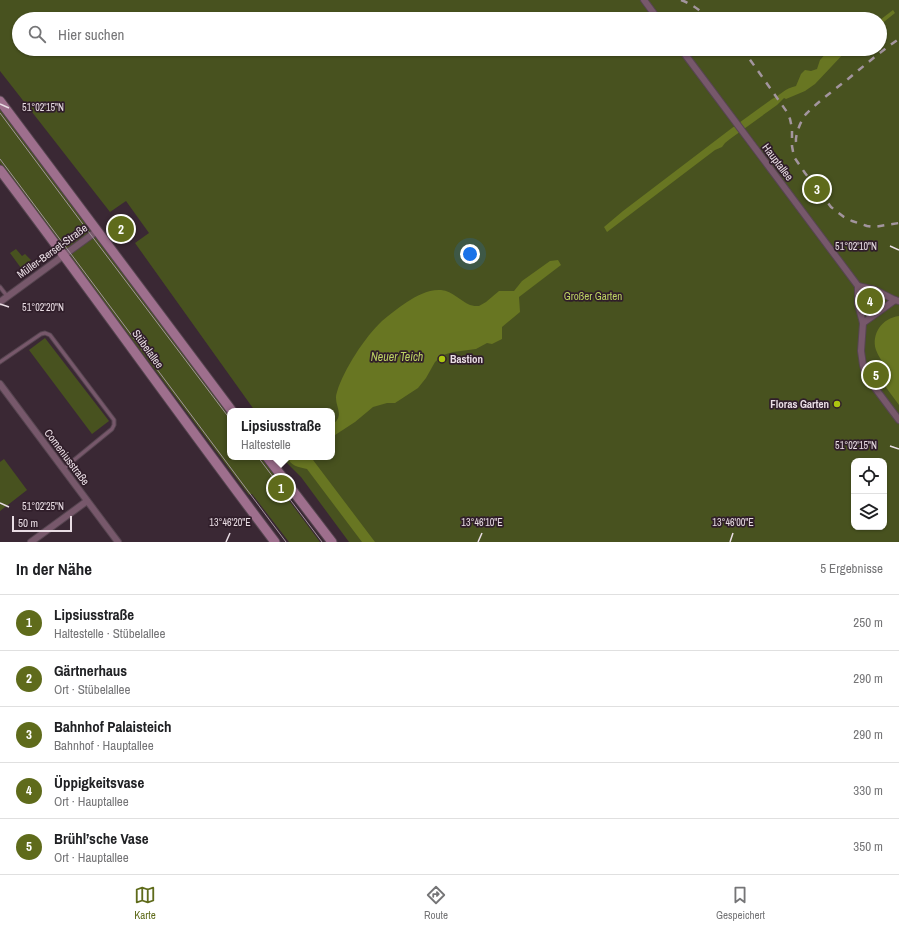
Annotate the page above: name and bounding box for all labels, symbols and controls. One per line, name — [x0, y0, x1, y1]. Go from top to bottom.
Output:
search box — [12, 12, 887, 56]
icon: search — [26, 23, 48, 45]
text: Hier suchen — [58, 24, 124, 45]
text: 51°02'15"N — [22, 101, 64, 114]
street label: Hauptallee — [759, 141, 797, 183]
pin: 3 — [804, 174, 830, 204]
pin: 2 — [108, 214, 134, 244]
street label: Müller-Berset-Straße — [14, 221, 90, 281]
text: 51°02'10"N — [835, 240, 877, 253]
your location — [460, 244, 480, 264]
pin: 4 — [857, 286, 883, 316]
park label: Großer Garten — [564, 289, 622, 303]
text: 51°02'20"N — [22, 301, 64, 314]
street label: Stübelallee — [129, 327, 167, 371]
water label: Neuer Teich — [371, 349, 423, 365]
place label: Bastion — [450, 352, 483, 366]
marker: Bastion — [437, 354, 447, 364]
pin: 5 — [863, 360, 889, 390]
place label: Floras Garten — [770, 397, 829, 411]
marker: Floras Garten — [832, 399, 842, 409]
popup — [227, 408, 335, 460]
text: Lipsiusstraße — [241, 415, 321, 436]
street label: Comeniusstraße — [41, 426, 93, 488]
text: Haltestelle — [241, 436, 291, 453]
text: 51°02'15"N — [835, 439, 877, 452]
map controls — [851, 458, 887, 530]
button: locate — [851, 458, 887, 494]
pin: 1 — [268, 473, 294, 503]
button: layers — [851, 494, 887, 530]
text: 51°02'25"N — [22, 500, 64, 513]
scale bar — [12, 514, 72, 533]
text: 50 m — [18, 516, 38, 530]
text: 13°46'20"E — [209, 516, 251, 529]
text: 13°46'10"E — [461, 516, 503, 529]
text: 13°46'00"E — [712, 516, 754, 529]
text: In der Nähe — [16, 557, 92, 580]
text: 5 Ergebnisse — [820, 560, 883, 577]
text: Lipsiusstraße — [54, 604, 134, 625]
text: 1 — [26, 614, 32, 631]
text: 250 m — [853, 614, 883, 631]
text: Haltestelle · Stübelallee — [54, 625, 165, 642]
text: Gärtnerhaus — [54, 660, 127, 681]
text: 2 — [26, 670, 32, 687]
text: 290 m — [853, 670, 883, 687]
text: Ort · Stübelallee — [54, 681, 130, 698]
text: Bahnhof Palaisteich — [54, 716, 172, 737]
text: 3 — [26, 726, 32, 743]
text: 290 m — [853, 726, 883, 743]
text: Bahnhof · Hauptallee — [54, 737, 154, 754]
text: Üppigkeitsvase — [54, 772, 144, 793]
text: 4 — [26, 782, 32, 799]
text: 330 m — [853, 782, 883, 799]
text: Ort · Hauptallee — [54, 793, 129, 810]
text: Brühl’sche Vase — [54, 828, 149, 849]
text: 5 — [26, 838, 32, 855]
text: 350 m — [853, 838, 883, 855]
text: Ort · Hauptallee — [54, 849, 129, 866]
tab: Karte — [134, 884, 156, 922]
tab: Route — [424, 884, 448, 922]
tab: Gespeichert — [716, 884, 765, 922]

